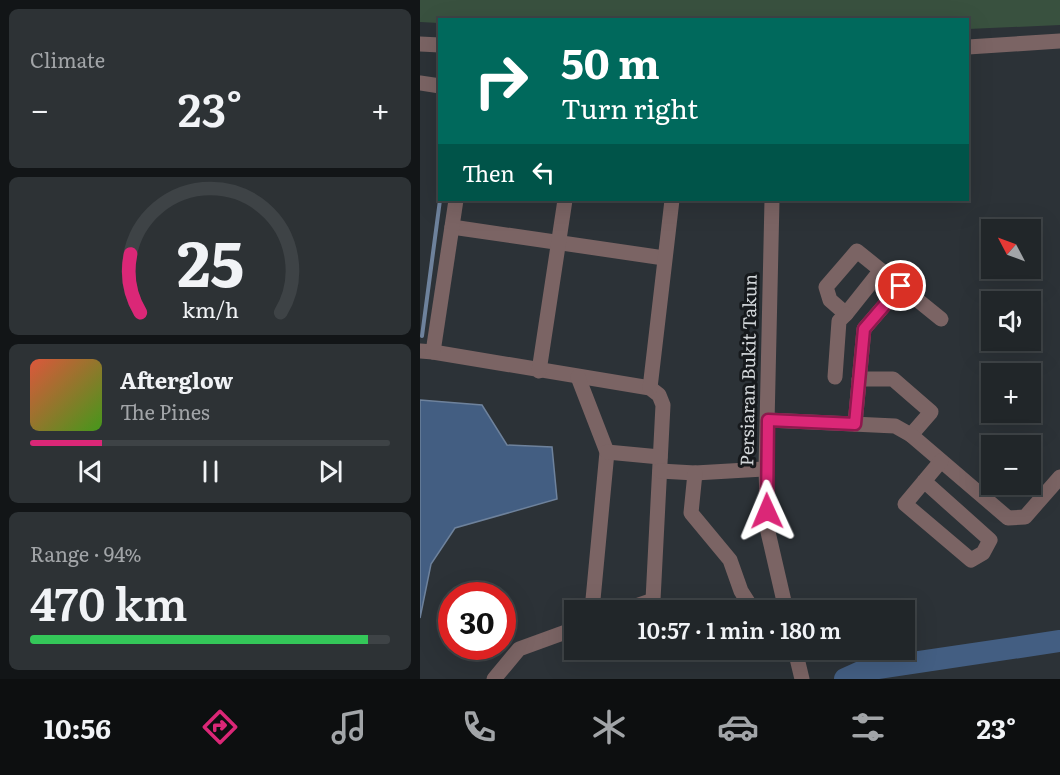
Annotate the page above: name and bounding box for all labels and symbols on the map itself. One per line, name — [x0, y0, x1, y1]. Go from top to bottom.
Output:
north arrow — [981, 219, 1041, 279]
pin — [875, 260, 926, 311]
street label: Persiaran Bukit Takun — [732, 274, 763, 466]
position arrow — [735, 479, 799, 543]
speed limit sign: 30 — [438, 582, 516, 660]

